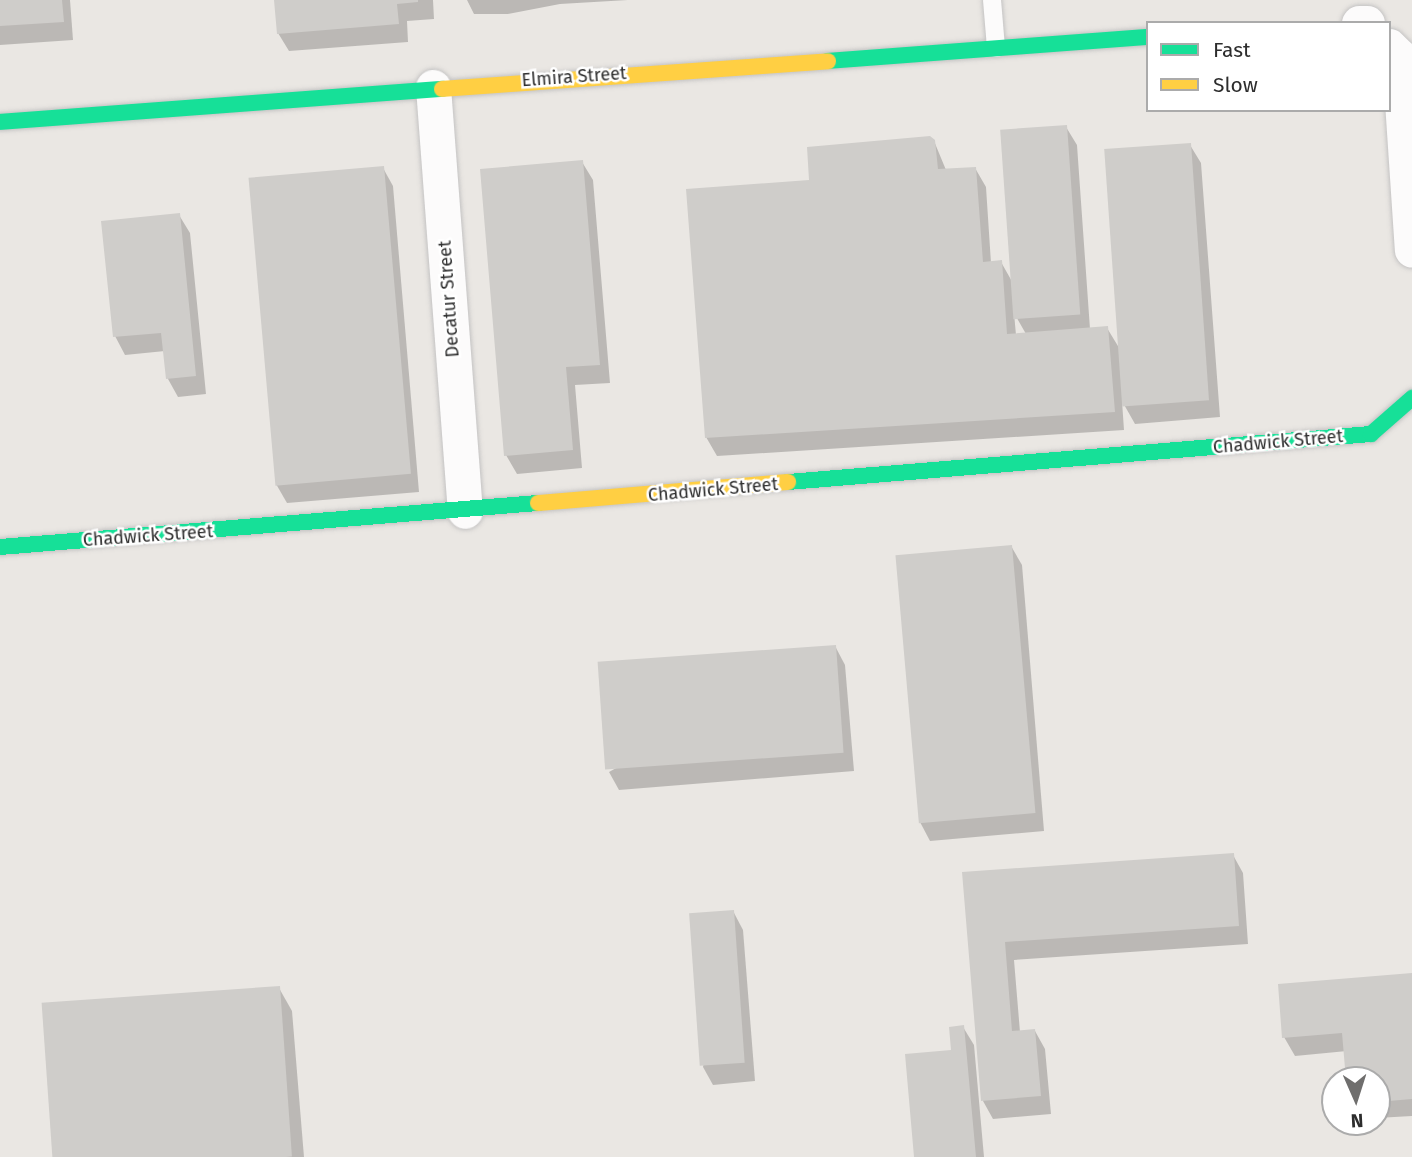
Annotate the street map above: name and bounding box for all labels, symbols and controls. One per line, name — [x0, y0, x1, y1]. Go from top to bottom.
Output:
legend — [1146, 21, 1391, 112]
text: Fast — [1213, 37, 1251, 63]
street label: Elmira Street — [521, 63, 627, 91]
text: Slow — [1213, 72, 1258, 98]
street label: Decatur Street — [434, 240, 464, 358]
street label: Chadwick Street — [1212, 426, 1344, 458]
street label: Chadwick Street — [647, 474, 779, 506]
street label: Chadwick Street — [82, 521, 214, 551]
north arrow — [1321, 1066, 1391, 1136]
text: N — [1350, 1109, 1364, 1132]

